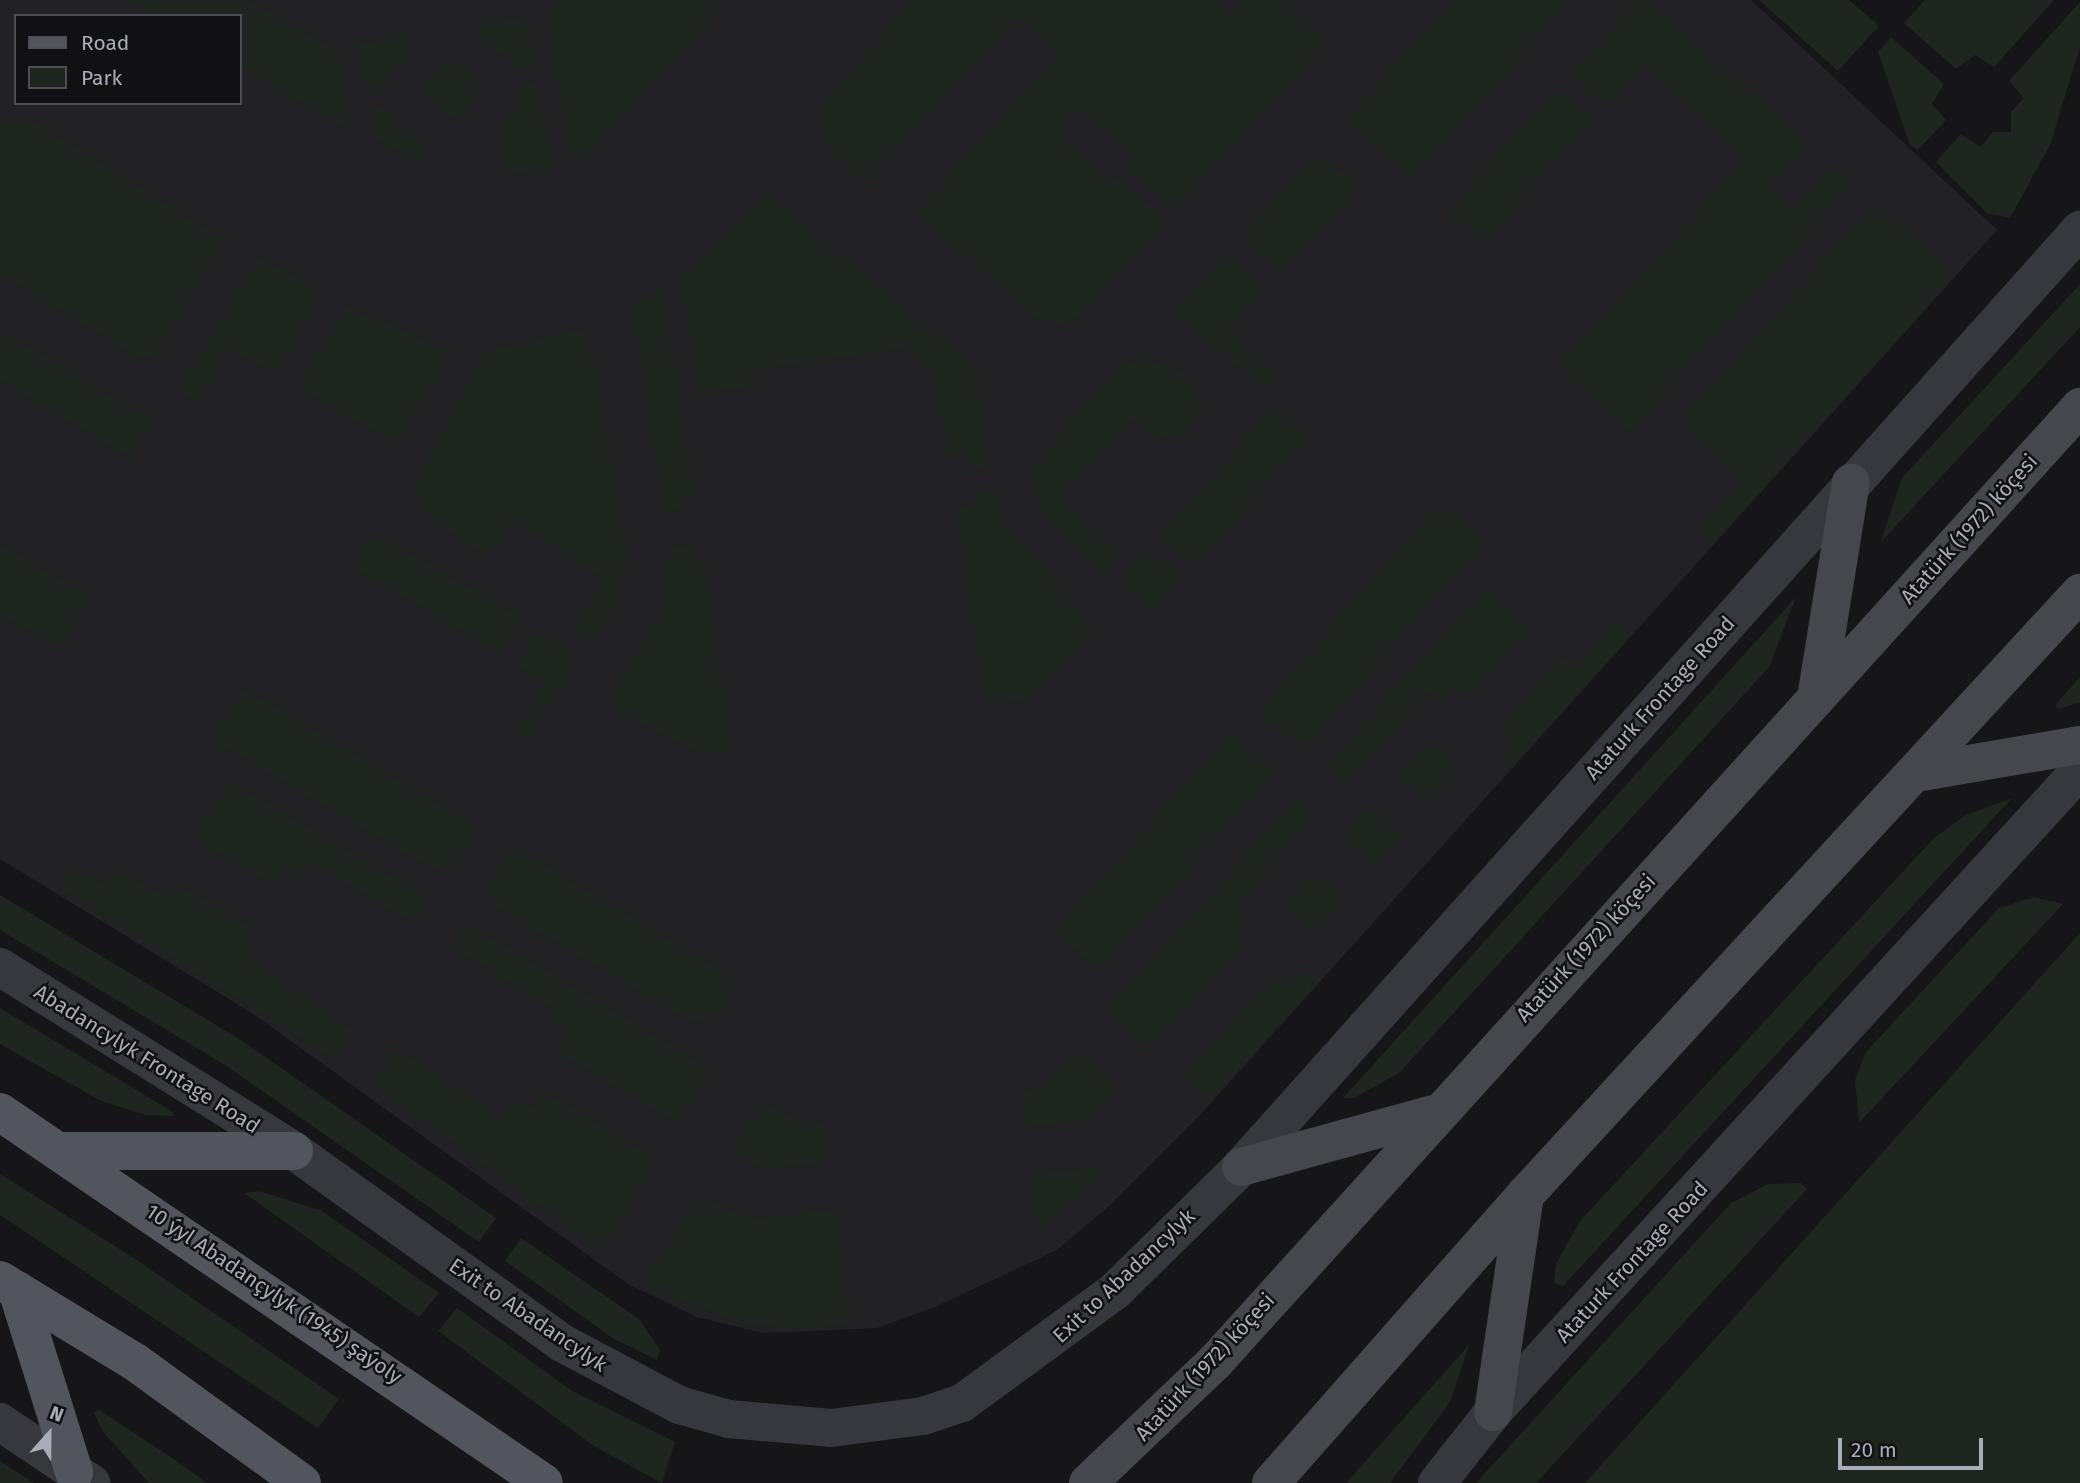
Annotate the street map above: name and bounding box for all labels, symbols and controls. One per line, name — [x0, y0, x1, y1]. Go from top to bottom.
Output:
legend — [14, 14, 242, 105]
text: Road — [81, 30, 129, 56]
text: Park — [81, 65, 122, 91]
street label: Atatürk (1972) köçesi — [1895, 449, 2043, 609]
street label: Ataturk Frontage Road — [1580, 611, 1740, 785]
street label: Atatürk (1972) köçesi — [1511, 869, 1661, 1027]
street label: Abadancylyk Frontage Road — [30, 979, 264, 1139]
street label: Ataturk Frontage Road — [1551, 1176, 1713, 1348]
street label: 10 ýyl Abadançylyk (1945) şaýoly — [141, 1199, 407, 1389]
street label: Exit to Abadancylyk — [1048, 1204, 1200, 1348]
street label: Exit to Abadancylyk — [444, 1253, 612, 1377]
street label: Atatürk (1972) köçesi — [1130, 1288, 1280, 1446]
north arrow — [14, 1399, 84, 1469]
text: N — [47, 1401, 67, 1427]
scale bar — [1842, 1424, 1987, 1468]
text: 20 m — [1851, 1437, 1897, 1463]

